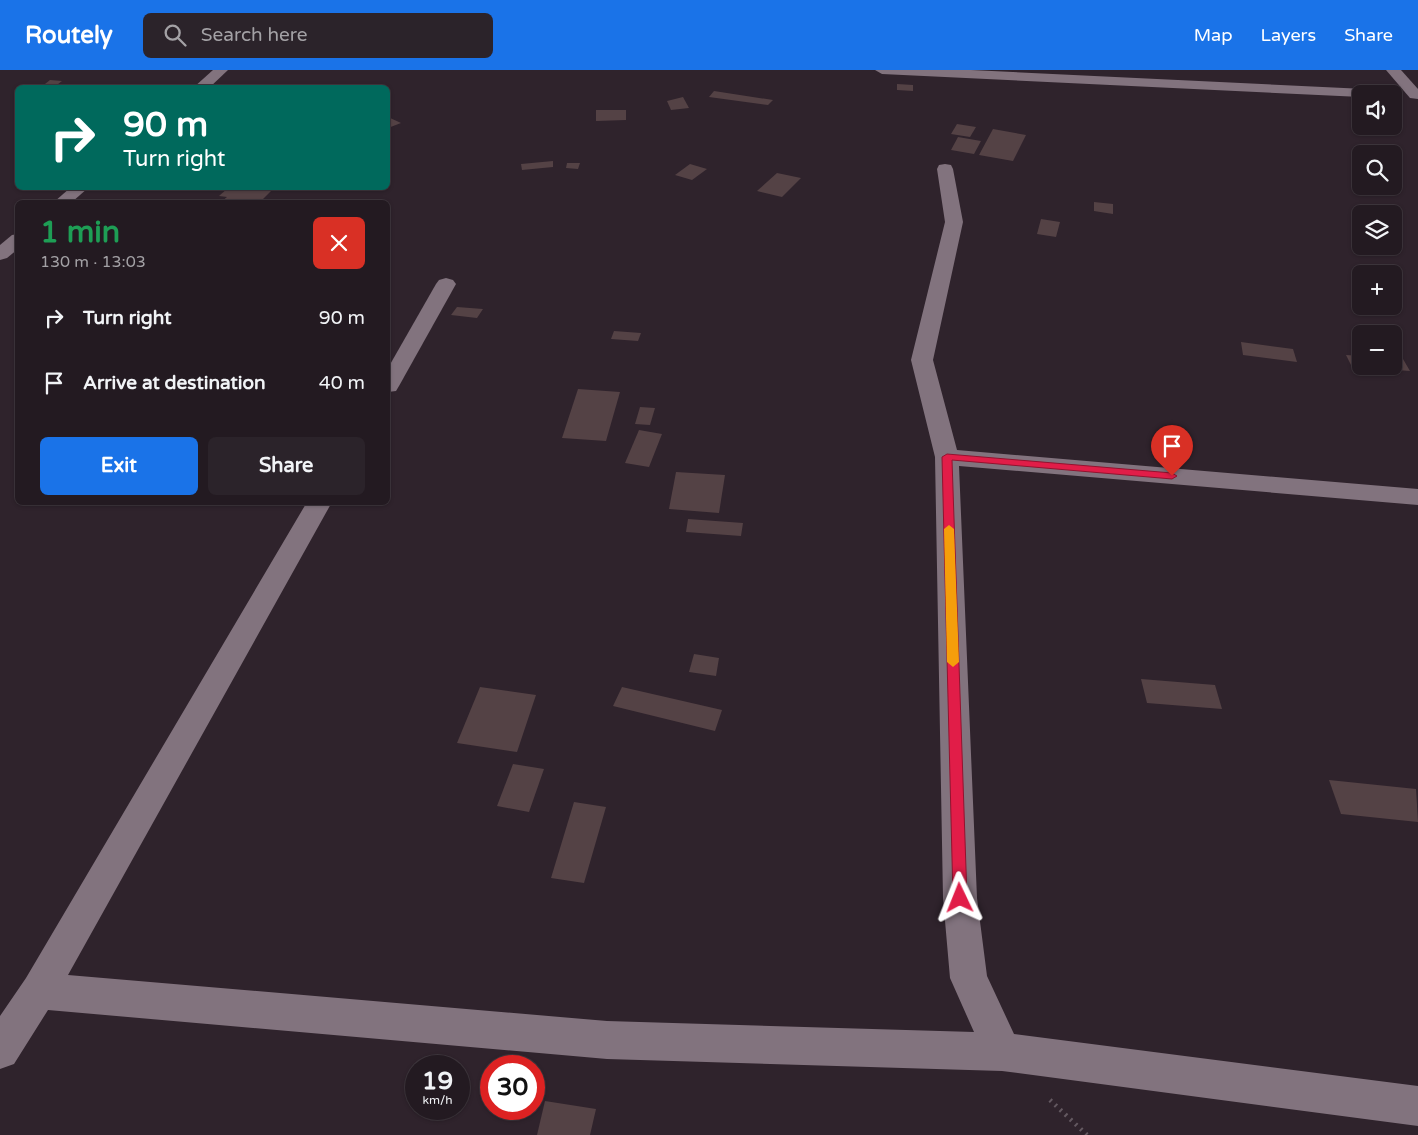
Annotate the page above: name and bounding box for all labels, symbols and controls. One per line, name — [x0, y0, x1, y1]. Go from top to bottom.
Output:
search box — [143, 13, 493, 58]
text: Routely — [25, 21, 113, 50]
icon: search — [161, 21, 189, 49]
text: Search here — [201, 24, 308, 46]
text: Map — [1194, 24, 1233, 46]
text: Layers — [1261, 24, 1316, 46]
text: Share — [1344, 24, 1393, 46]
map controls — [1352, 85, 1402, 375]
button: sound — [1352, 85, 1402, 135]
text: 90 m — [123, 104, 208, 146]
icon: right — [40, 105, 105, 170]
button: search — [1352, 145, 1402, 195]
text: Turn right — [123, 146, 225, 172]
button: layers — [1352, 205, 1402, 255]
text: 1 min — [40, 214, 120, 251]
button: close — [313, 217, 365, 269]
text: 130 m · 13:03 — [40, 252, 146, 272]
button: + — [1352, 265, 1402, 315]
icon: right — [40, 304, 68, 332]
text: Turn right — [83, 307, 171, 329]
text: 90 m — [319, 307, 365, 329]
button: − — [1352, 325, 1402, 375]
icon: arrive — [40, 369, 68, 397]
text: Arrive at destination — [83, 372, 266, 394]
text: 40 m — [319, 372, 365, 394]
pin — [1151, 425, 1193, 476]
icon: arrive — [1158, 432, 1186, 460]
button: Exit — [40, 437, 198, 495]
button: Share — [208, 437, 365, 495]
position arrow — [933, 871, 985, 923]
speed limit sign: 30 — [480, 1055, 545, 1120]
text: 19 — [422, 1066, 453, 1096]
text: km/h — [422, 1093, 453, 1107]

